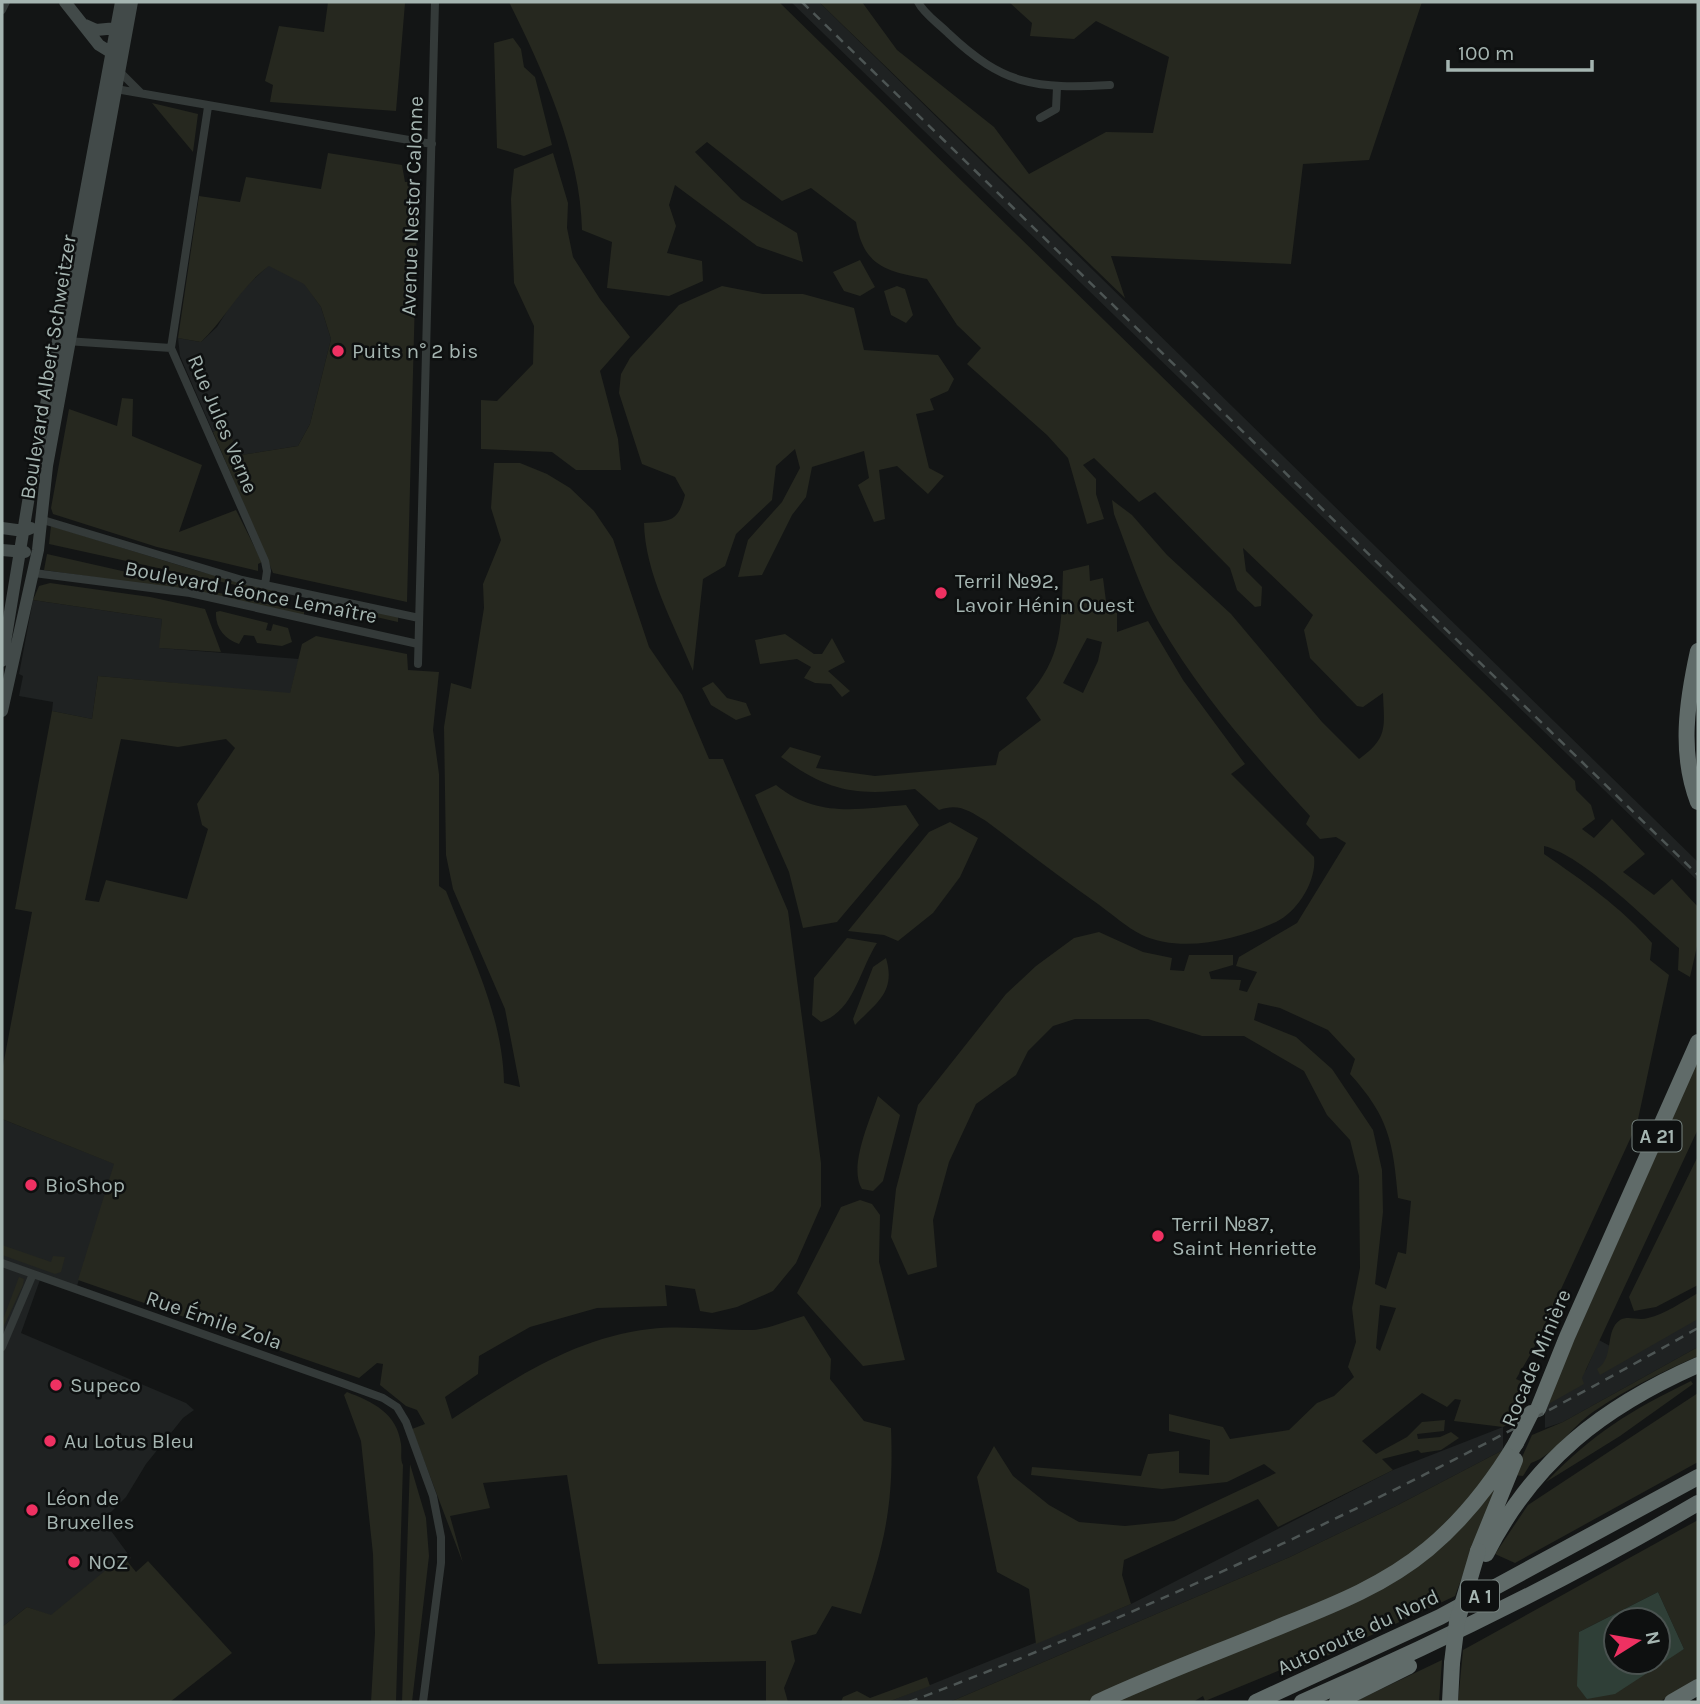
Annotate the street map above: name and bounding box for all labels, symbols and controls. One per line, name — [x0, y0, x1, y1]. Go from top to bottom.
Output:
scale bar — [1448, 28, 1592, 72]
text: 100 m — [1458, 41, 1515, 65]
street label: Avenue Nestor Calonne — [396, 96, 428, 316]
street label: Boulevard Albert Schweitzer — [15, 233, 81, 501]
place label: Puits n° 2 bis — [352, 339, 478, 363]
marker: Puits n° 2 bis — [330, 343, 346, 359]
street label: Rue Jules Verne — [183, 351, 263, 497]
street label: Boulevard Léonce Lemaître — [123, 556, 379, 628]
place label: Terril №92, Lavoir Hénin Ouest — [955, 569, 1135, 617]
marker: Terril №92, Lavoir Hénin Ouest — [933, 585, 949, 601]
road number: A 21 — [1632, 1120, 1682, 1152]
place label: BioShop — [45, 1173, 125, 1197]
marker: BioShop — [23, 1177, 39, 1193]
place label: Terril №87, Saint Henriette — [1172, 1212, 1317, 1260]
marker: Terril №87, Saint Henriette — [1150, 1228, 1166, 1244]
street label: Rue Émile Zola — [143, 1286, 285, 1354]
street label: Rocade Minière — [1496, 1286, 1576, 1430]
place label: Supeco — [70, 1373, 141, 1397]
marker: Supeco — [48, 1377, 64, 1393]
place label: Au Lotus Bleu — [64, 1429, 194, 1453]
marker: Au Lotus Bleu — [42, 1433, 58, 1449]
place label: Léon de Bruxelles — [46, 1486, 134, 1534]
marker: Léon de Bruxelles — [24, 1502, 40, 1518]
place label: NOZ — [88, 1550, 128, 1574]
marker: NOZ — [66, 1554, 82, 1570]
road number: A 1 — [1461, 1580, 1499, 1612]
street label: Autoroute du Nord — [1273, 1584, 1443, 1680]
north arrow — [1602, 1606, 1672, 1676]
text: N — [1641, 1629, 1665, 1647]

